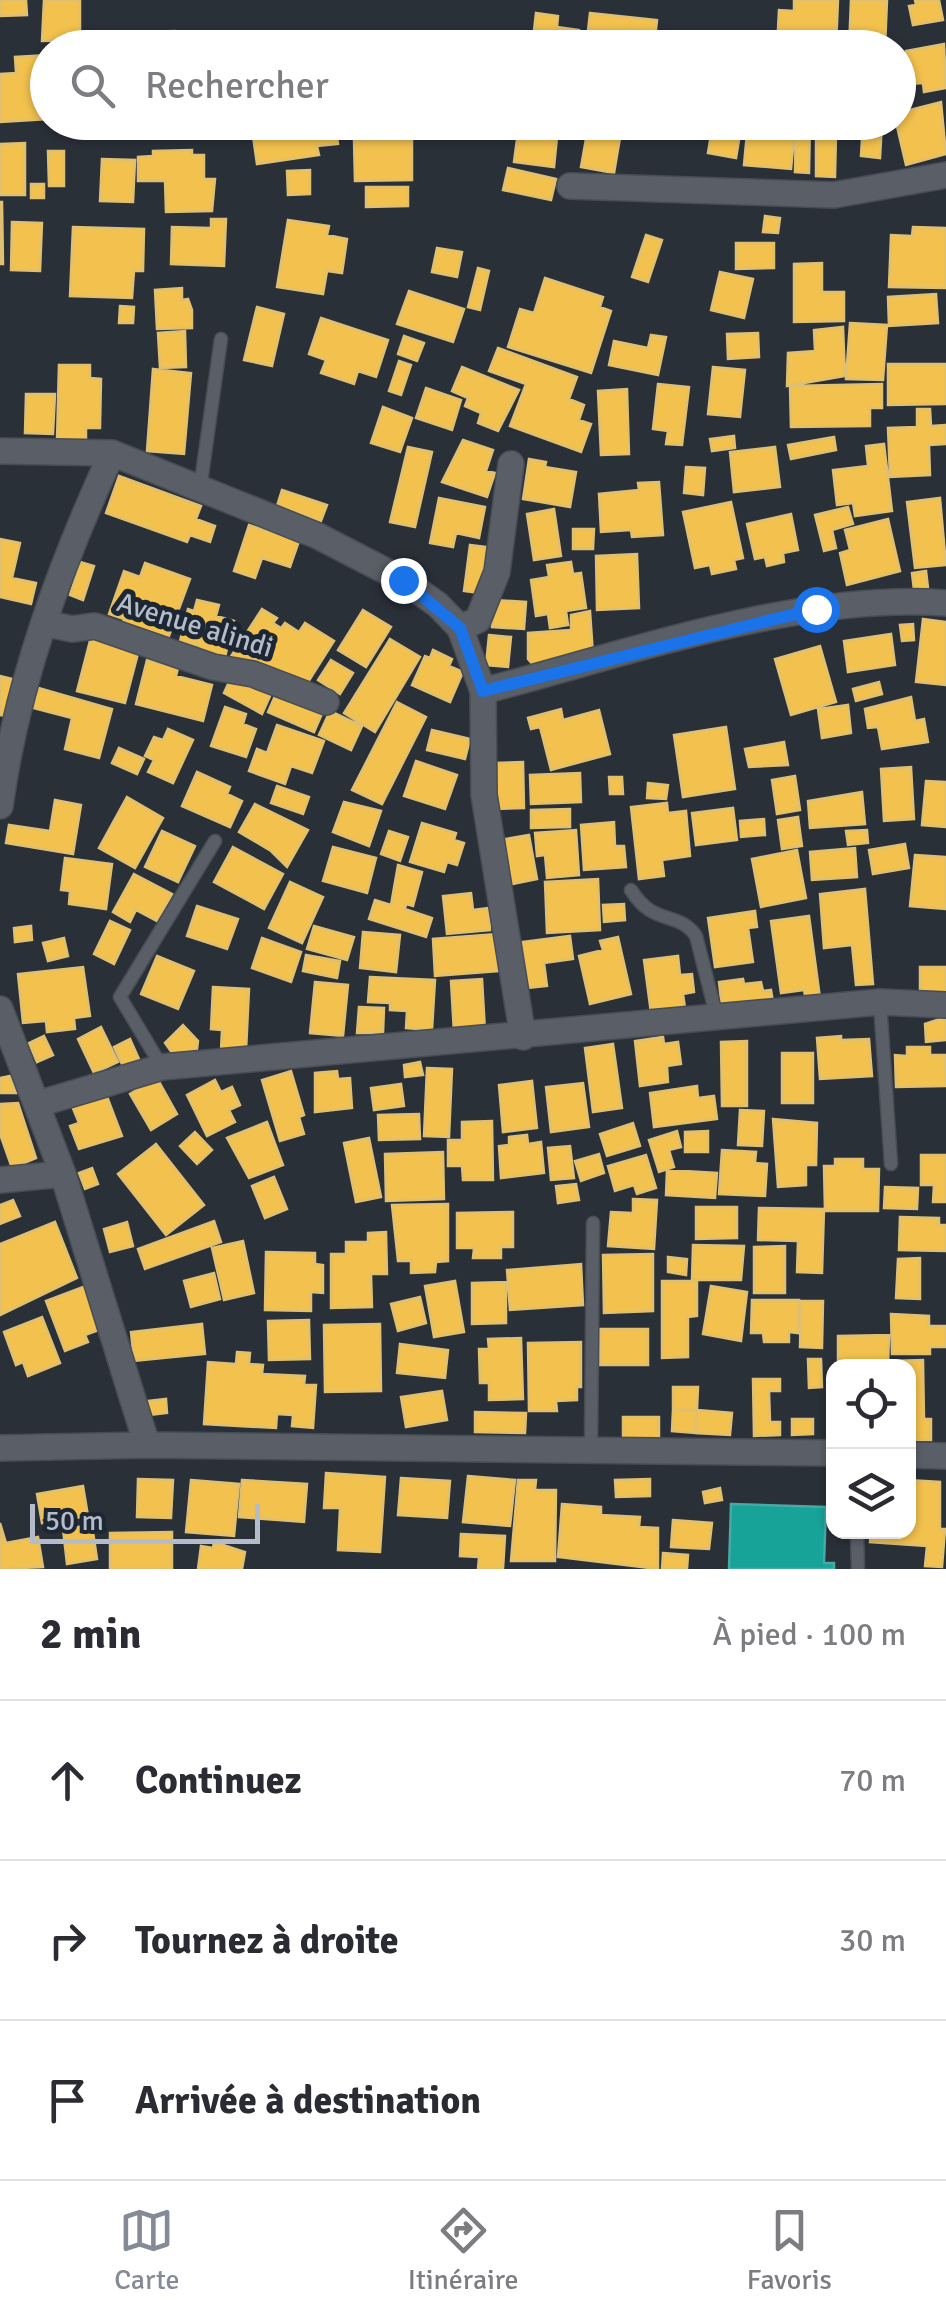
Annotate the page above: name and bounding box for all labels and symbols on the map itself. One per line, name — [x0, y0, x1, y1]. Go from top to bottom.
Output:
route end — [381, 558, 427, 604]
street label: Avenue alindi — [113, 585, 277, 665]
route start — [794, 587, 840, 633]
scale bar — [30, 1499, 260, 1544]

